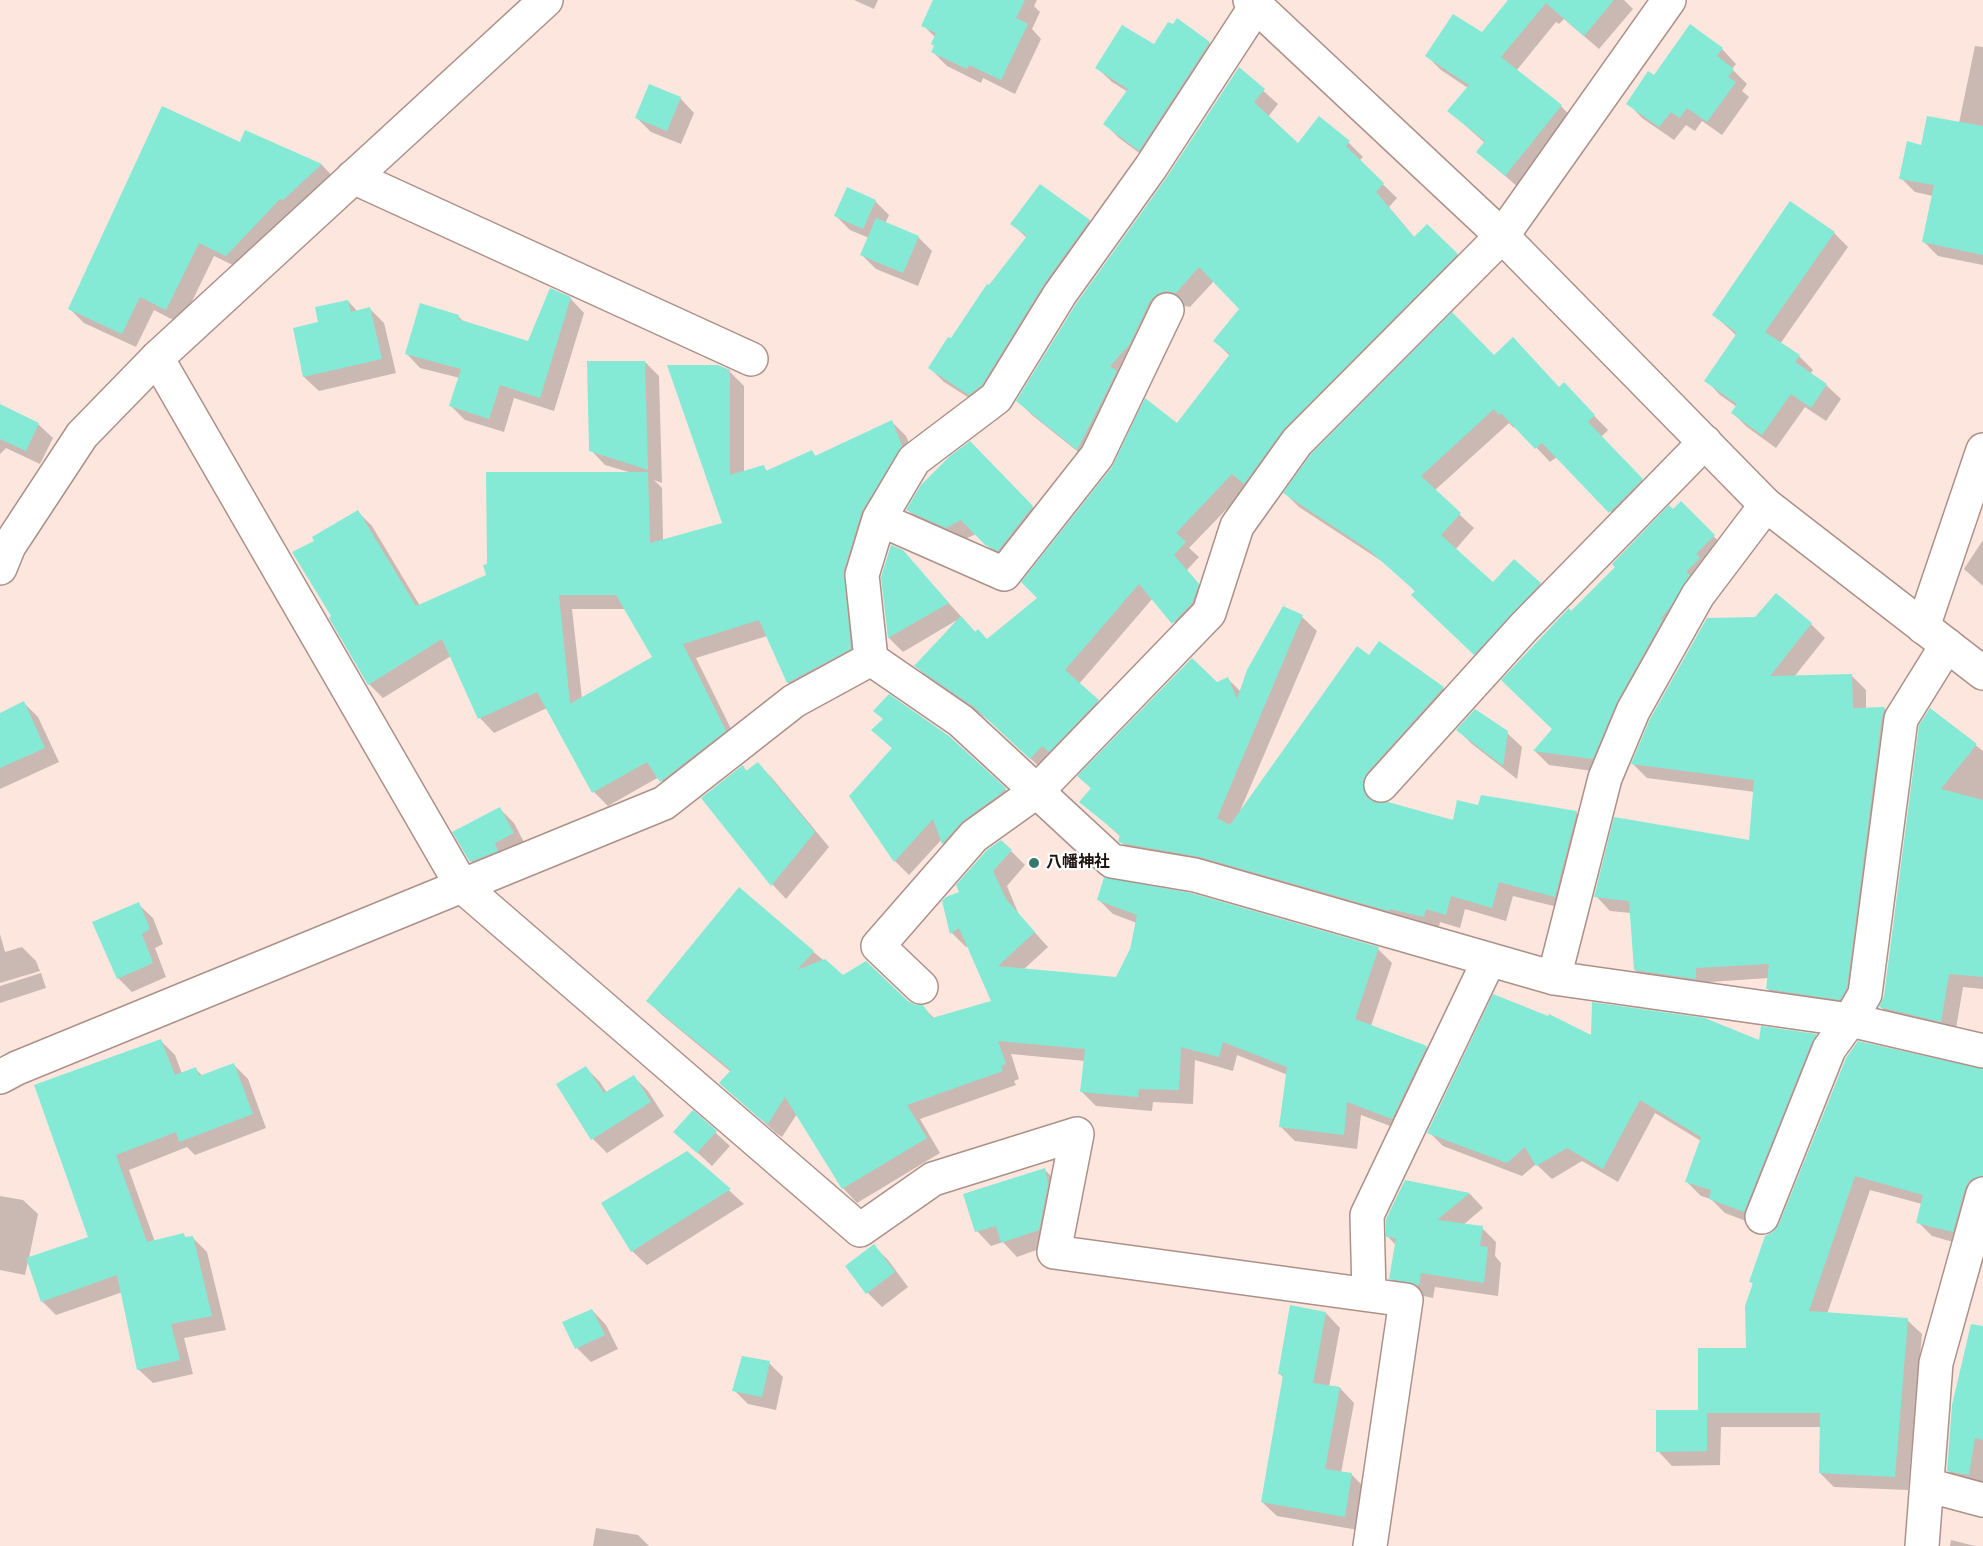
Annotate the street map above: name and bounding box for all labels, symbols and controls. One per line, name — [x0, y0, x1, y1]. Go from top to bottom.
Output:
place label: 八幡神社 — [1046, 853, 1110, 873]
marker: 八幡神社 — [1027, 856, 1041, 870]

